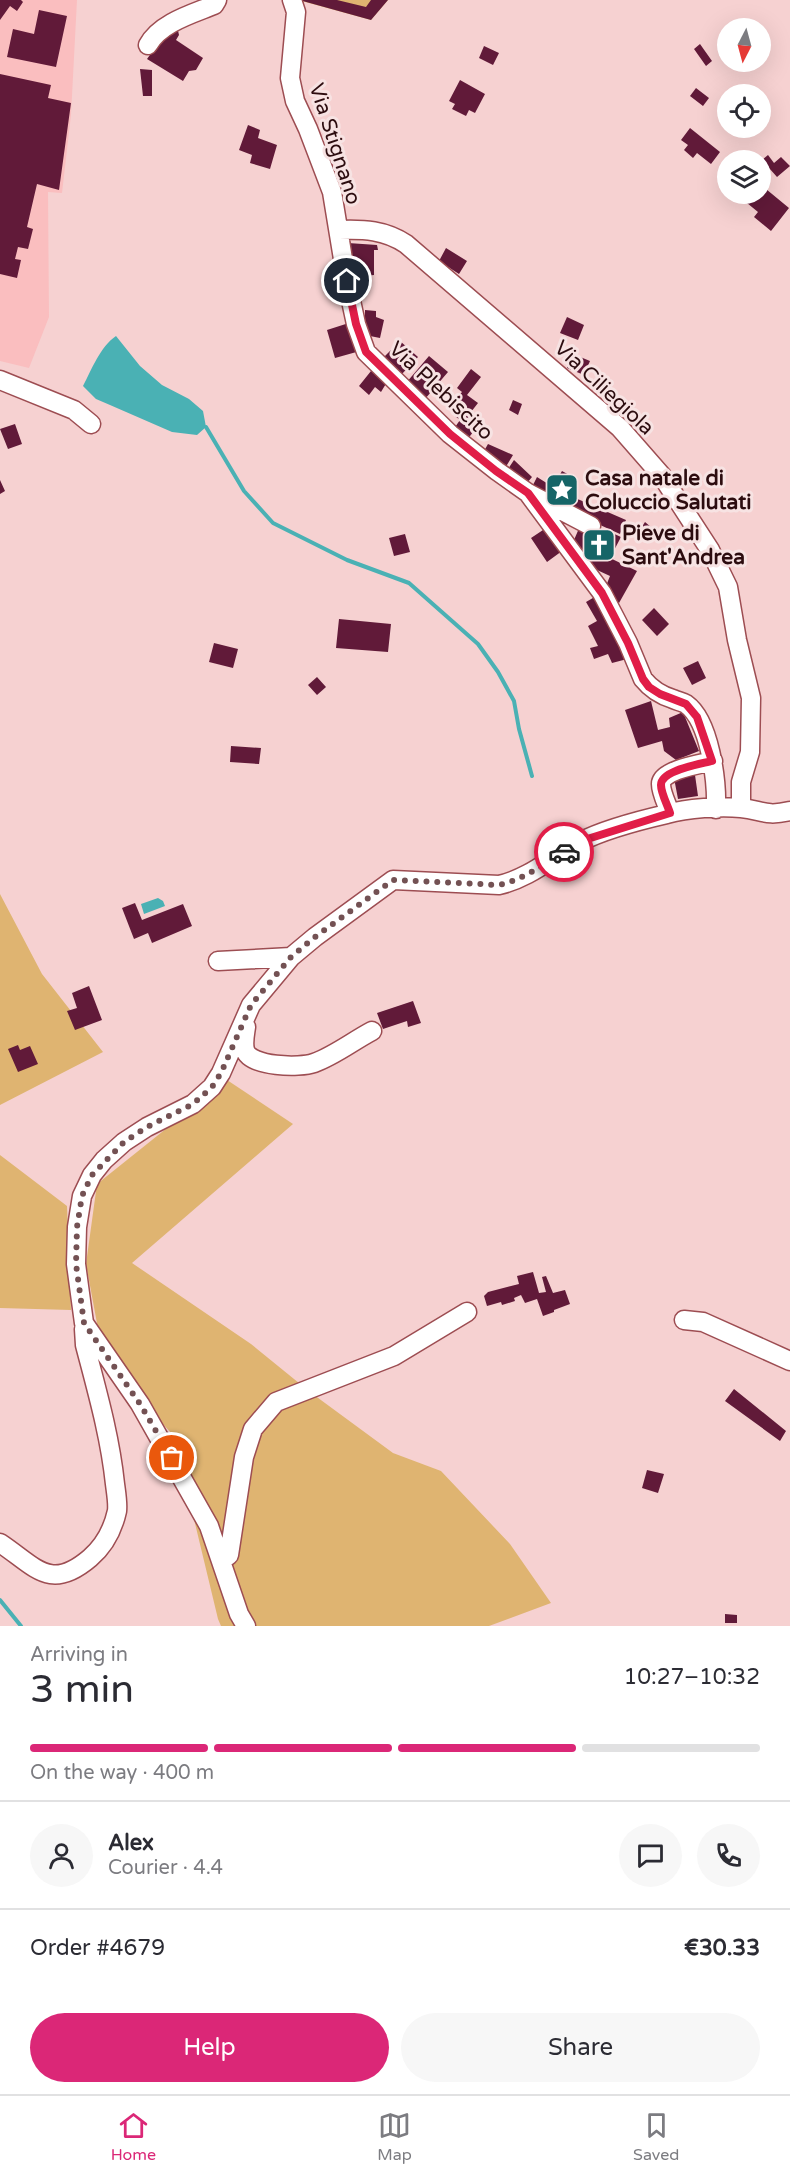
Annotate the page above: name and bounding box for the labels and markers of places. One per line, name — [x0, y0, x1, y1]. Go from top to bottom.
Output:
pin — [321, 255, 372, 306]
place label: Casa natale di Coluccio Salutati — [585, 466, 751, 515]
place icon: Casa natale di Coluccio Salutati — [544, 472, 580, 508]
place label: Pieve di Sant'Andrea — [622, 521, 745, 570]
church icon: Pieve di Sant'Andrea — [581, 527, 617, 563]
pin — [146, 1432, 197, 1483]

